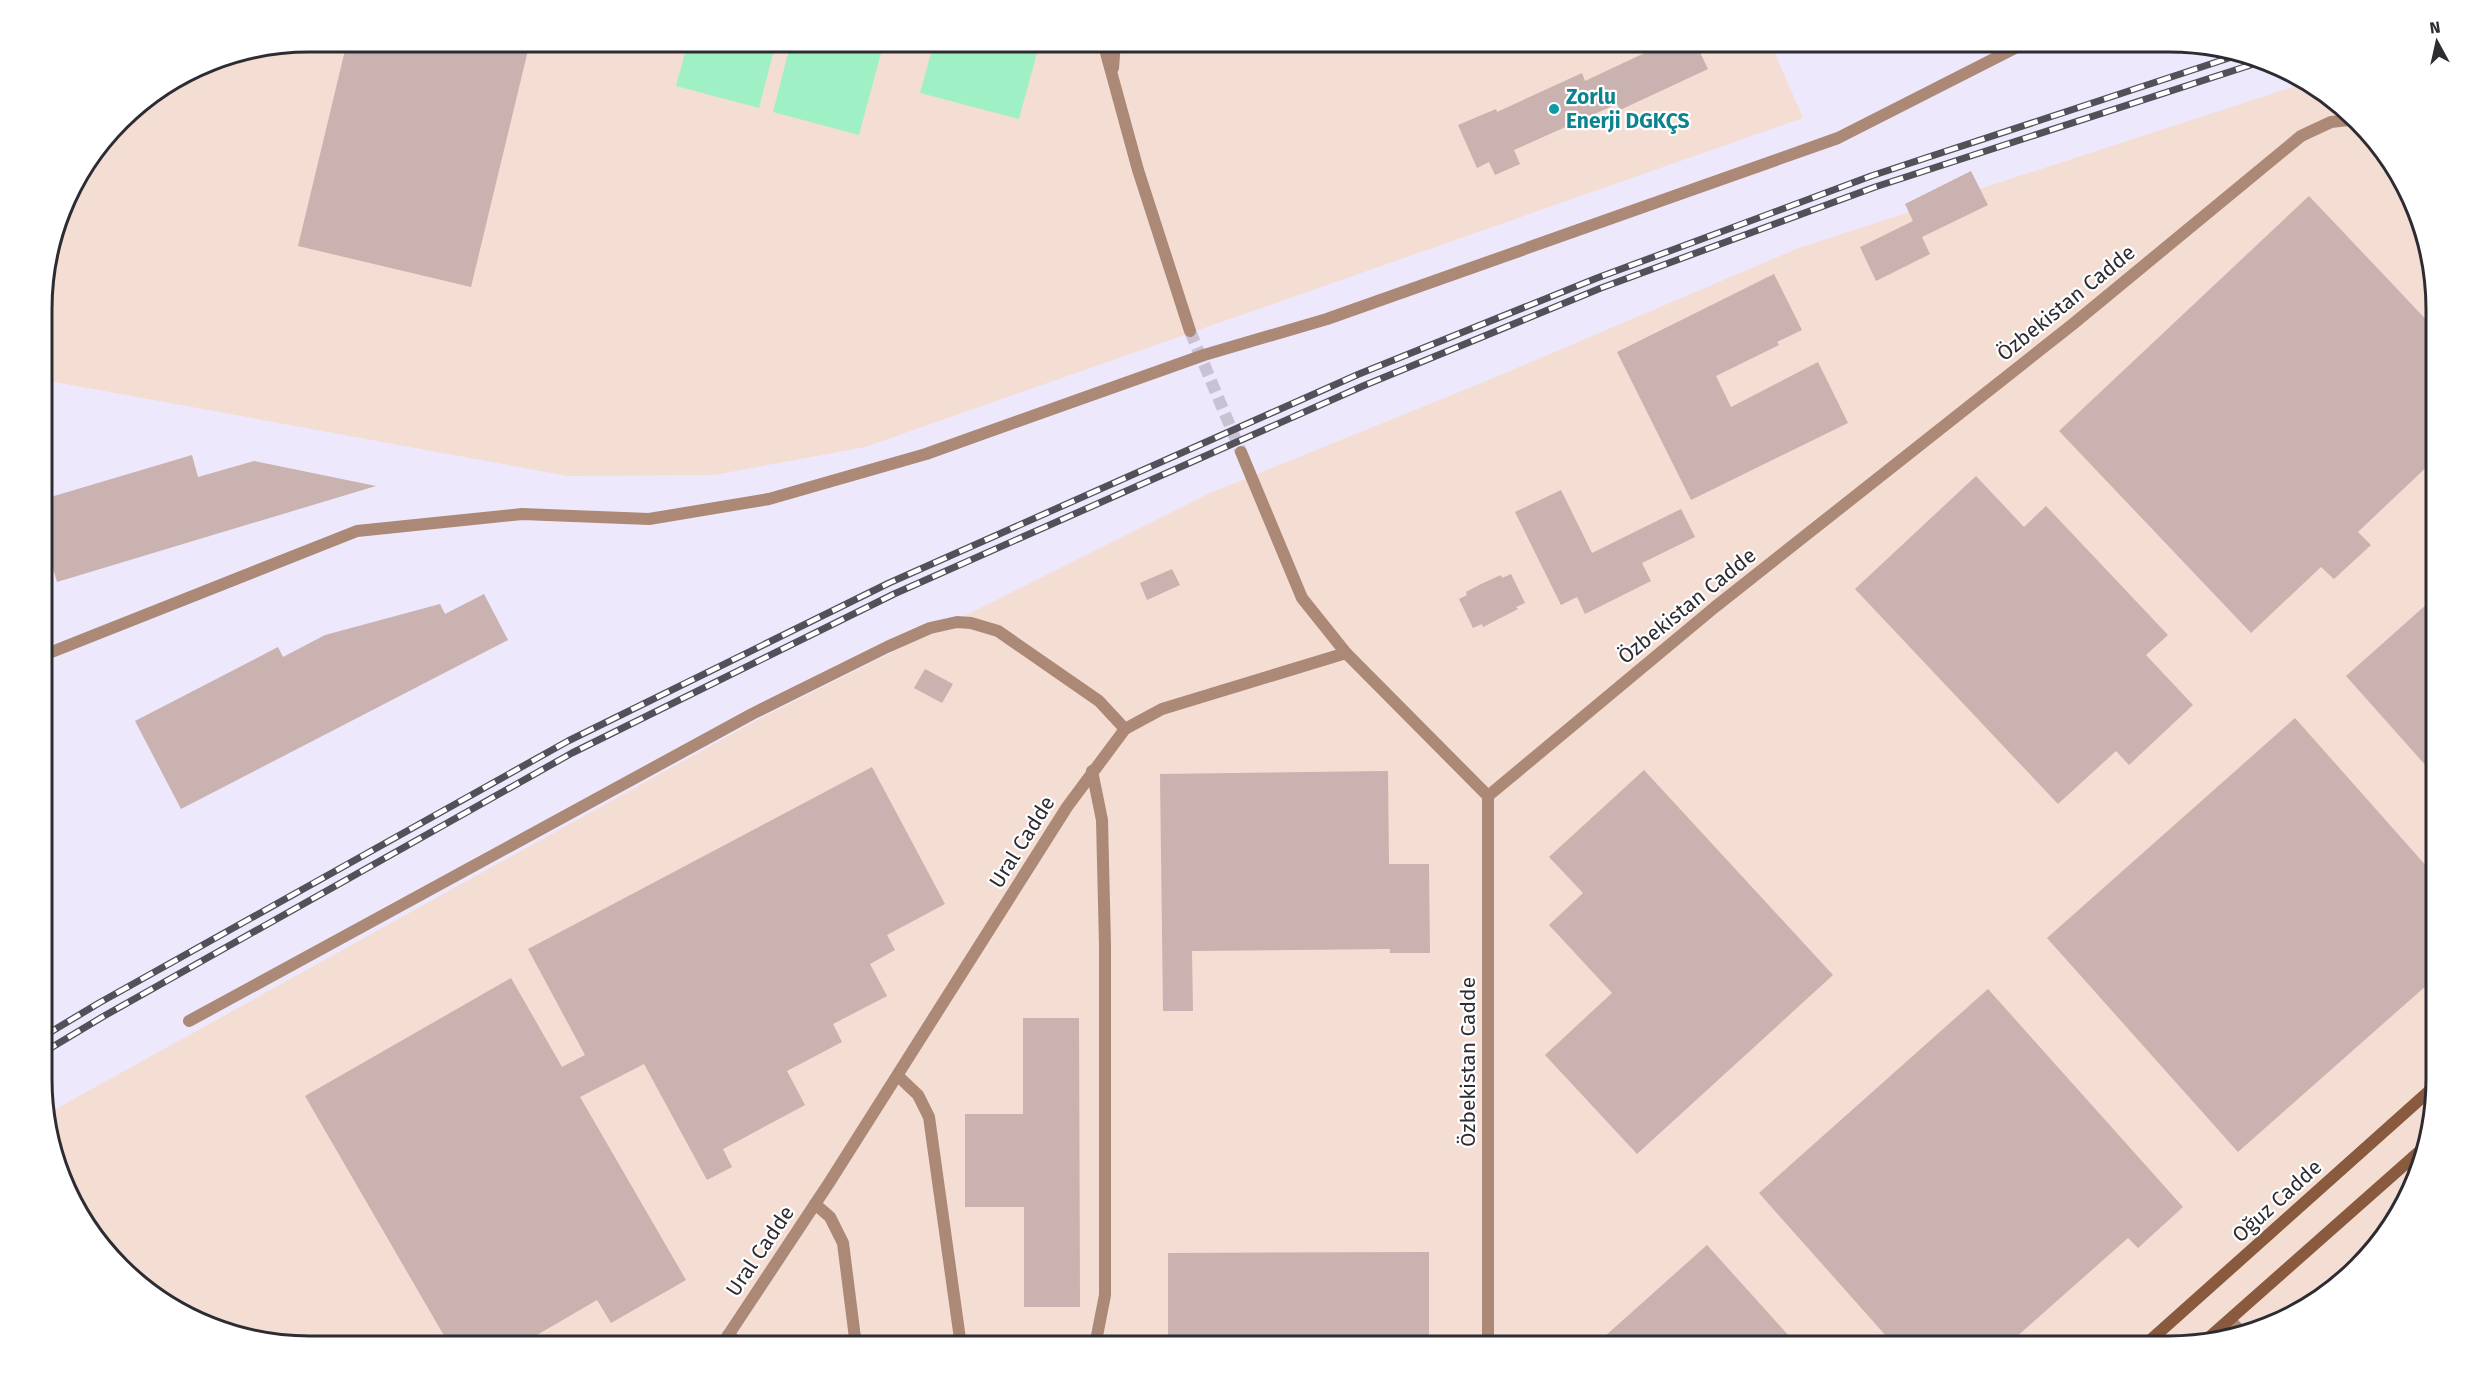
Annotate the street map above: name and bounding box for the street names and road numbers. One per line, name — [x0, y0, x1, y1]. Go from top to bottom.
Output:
street label: Özbekistan Cadde — [1992, 239, 2140, 367]
street label: Özbekistan Cadde — [1613, 542, 1761, 670]
street label: Ural Cadde — [983, 791, 1061, 893]
street label: Özbekistan Cadde — [1455, 977, 1481, 1147]
street label: Oğuz Cadde — [2227, 1154, 2327, 1248]
street label: Ural Cadde — [720, 1201, 800, 1301]

